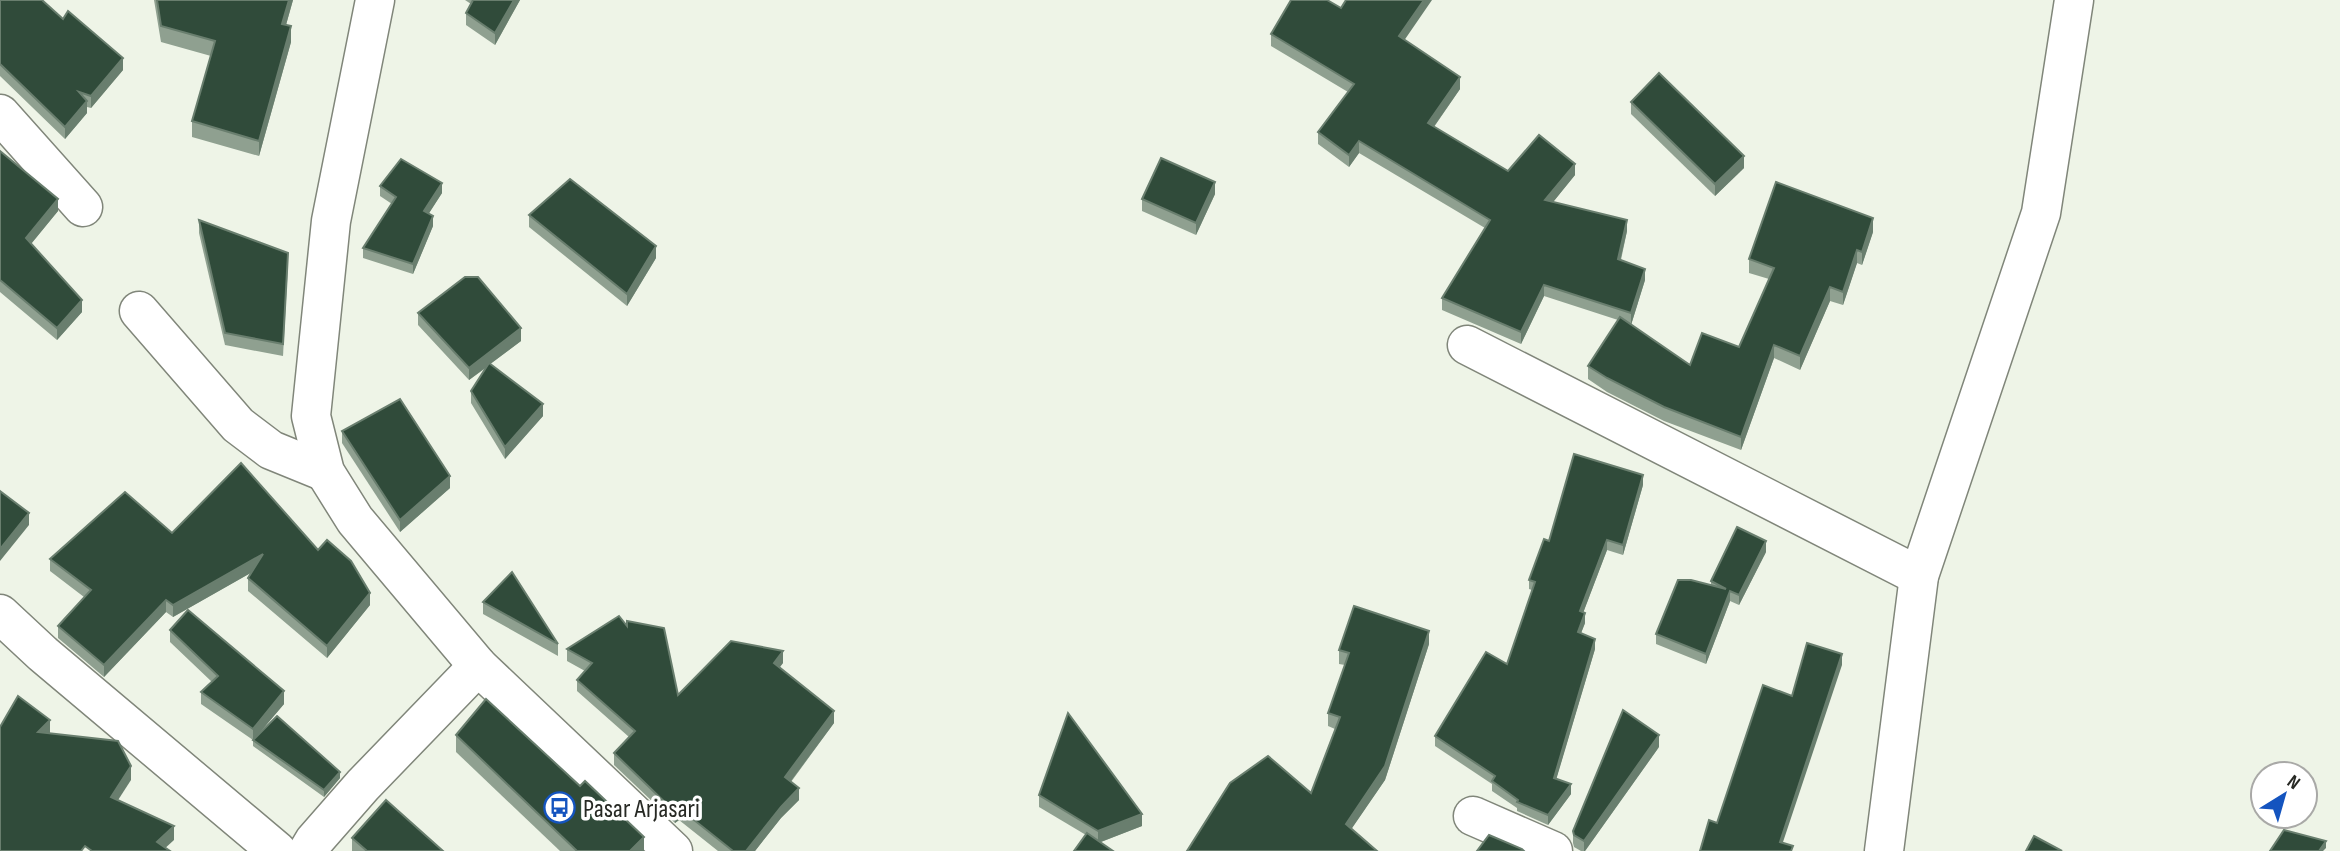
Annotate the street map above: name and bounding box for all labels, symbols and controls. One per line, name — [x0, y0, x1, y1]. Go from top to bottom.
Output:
north arrow — [2249, 760, 2319, 830]
text: N — [2282, 770, 2304, 795]
bus stop icon: Pasar Arjasari — [543, 791, 577, 825]
place label: Pasar Arjasari — [583, 794, 700, 825]

